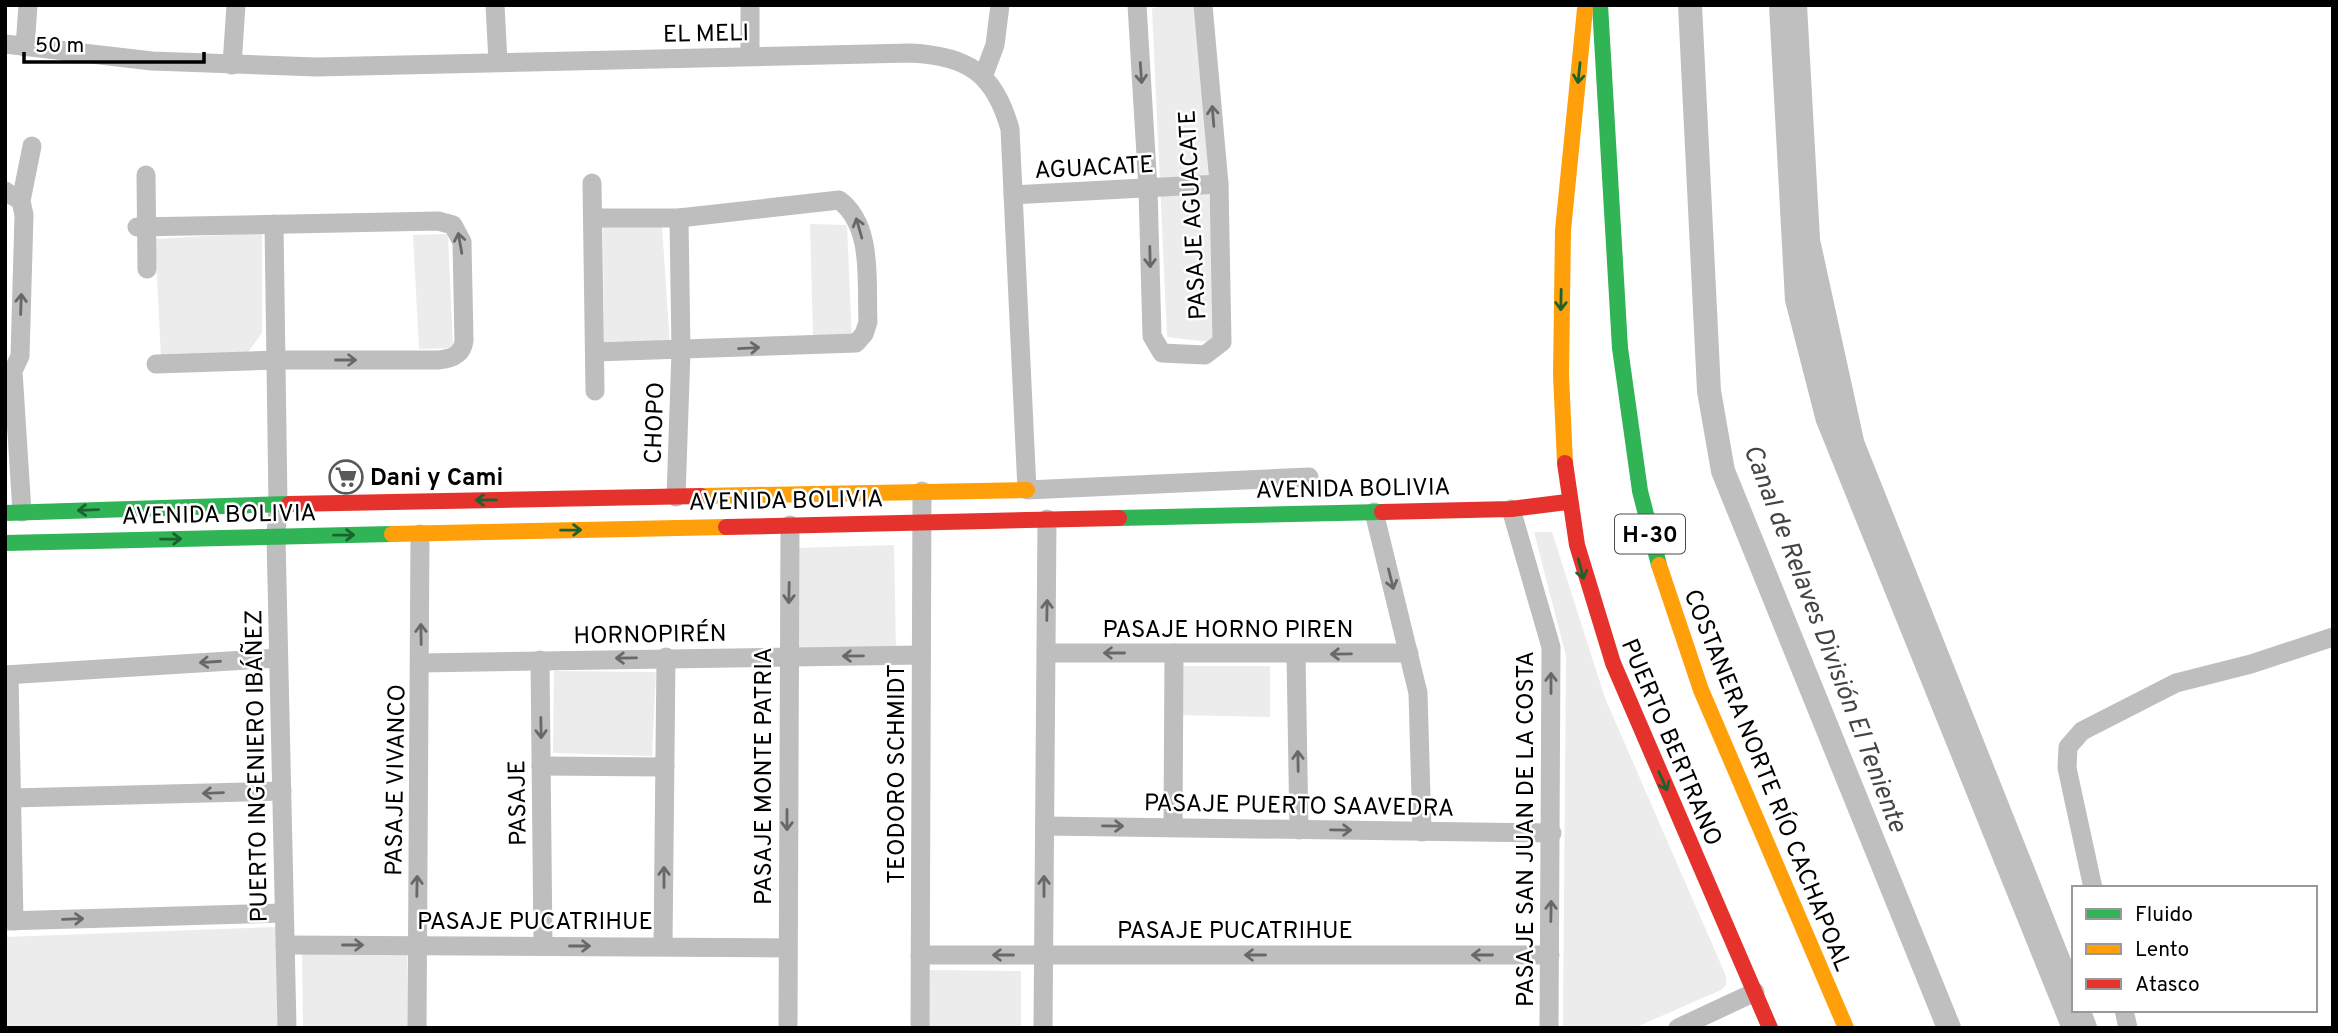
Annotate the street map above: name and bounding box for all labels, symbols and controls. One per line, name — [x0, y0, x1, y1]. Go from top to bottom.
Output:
street label: EL MELI — [663, 19, 750, 51]
scale bar — [24, 21, 205, 65]
text: 50 m — [35, 33, 84, 60]
one-way arrow — [1572, 61, 1585, 84]
one-way arrow — [1135, 62, 1148, 84]
one-way arrow — [1206, 106, 1219, 128]
street label: PASAJE AGUACATE — [1174, 109, 1214, 321]
street label: AGUACATE — [1034, 151, 1155, 187]
one-way arrow — [852, 217, 865, 239]
one-way arrow — [453, 232, 466, 255]
one-way arrow — [1143, 245, 1157, 268]
one-way arrow — [1554, 288, 1568, 311]
one-way arrow — [14, 293, 28, 316]
one-way arrow — [737, 342, 760, 355]
one-way arrow — [334, 353, 357, 367]
street label: CHOPO — [640, 382, 672, 465]
water label: Canal de Relaves División El Teniente — [1734, 440, 1913, 838]
supermarket icon: Dani y Cami — [327, 458, 365, 496]
place label: Dani y Cami — [370, 464, 503, 494]
street label: AVENIDA BOLIVIA — [1255, 473, 1451, 507]
street label: AVENIDA BOLIVIA — [688, 485, 884, 519]
one-way arrow — [475, 494, 498, 507]
street label: AVENIDA BOLIVIA — [121, 499, 317, 533]
one-way arrow — [77, 504, 100, 517]
road number: H-30 — [1615, 514, 1685, 554]
one-way arrow — [560, 523, 583, 537]
one-way arrow — [332, 529, 355, 542]
one-way arrow — [160, 533, 183, 546]
one-way arrow — [1575, 557, 1588, 580]
one-way arrow — [1385, 567, 1398, 590]
one-way arrow — [782, 581, 796, 604]
street label: COSTANERA NORTE RÍO CACHAPOAL — [1676, 585, 1859, 976]
one-way arrow — [1040, 598, 1054, 621]
street label: PUERTO INGENIERO IBÁÑEZ — [238, 609, 276, 923]
street label: PASAJE HORNO PIREN — [1103, 616, 1353, 646]
street label: HORNOPIRÉN — [573, 618, 727, 652]
one-way arrow — [414, 623, 428, 646]
street label: PUERTO BERTRANO — [1613, 635, 1727, 851]
one-way arrow — [1102, 646, 1125, 660]
street label: PASAJE MONTE PATRIA — [750, 647, 780, 905]
one-way arrow — [1330, 647, 1353, 661]
one-way arrow — [842, 649, 865, 663]
street label: PASAJE SAN JUAN DE LA COSTA — [1512, 651, 1542, 1007]
one-way arrow — [614, 652, 637, 665]
one-way arrow — [199, 656, 222, 669]
street label: TEODORO SCHMIDT — [883, 664, 913, 884]
one-way arrow — [1544, 672, 1558, 695]
street label: PASAJE VIVANCO — [380, 684, 414, 876]
one-way arrow — [534, 717, 547, 740]
one-way arrow — [1291, 750, 1305, 773]
street label: PASAJE — [503, 760, 535, 846]
one-way arrow — [1657, 770, 1670, 791]
one-way arrow — [202, 786, 225, 799]
street label: PASAJE PUERTO SAAVEDRA — [1143, 789, 1454, 825]
one-way arrow — [780, 809, 794, 832]
one-way arrow — [1101, 820, 1124, 833]
one-way arrow — [1329, 824, 1352, 837]
one-way arrow — [657, 866, 671, 889]
one-way arrow — [411, 875, 424, 898]
one-way arrow — [1037, 875, 1051, 898]
legend — [2072, 886, 2317, 1012]
one-way arrow — [1544, 899, 1558, 922]
text: Fluido — [2135, 902, 2193, 929]
street label: PASAJE PUCATRIHUE — [417, 908, 653, 938]
one-way arrow — [62, 912, 85, 926]
street label: PASAJE PUCATRIHUE — [1117, 917, 1353, 947]
text: Lento — [2135, 937, 2189, 964]
one-way arrow — [341, 938, 364, 952]
one-way arrow — [569, 939, 592, 953]
one-way arrow — [991, 948, 1014, 962]
one-way arrow — [1243, 948, 1266, 962]
one-way arrow — [1471, 948, 1494, 962]
text: Atasco — [2135, 972, 2200, 999]

